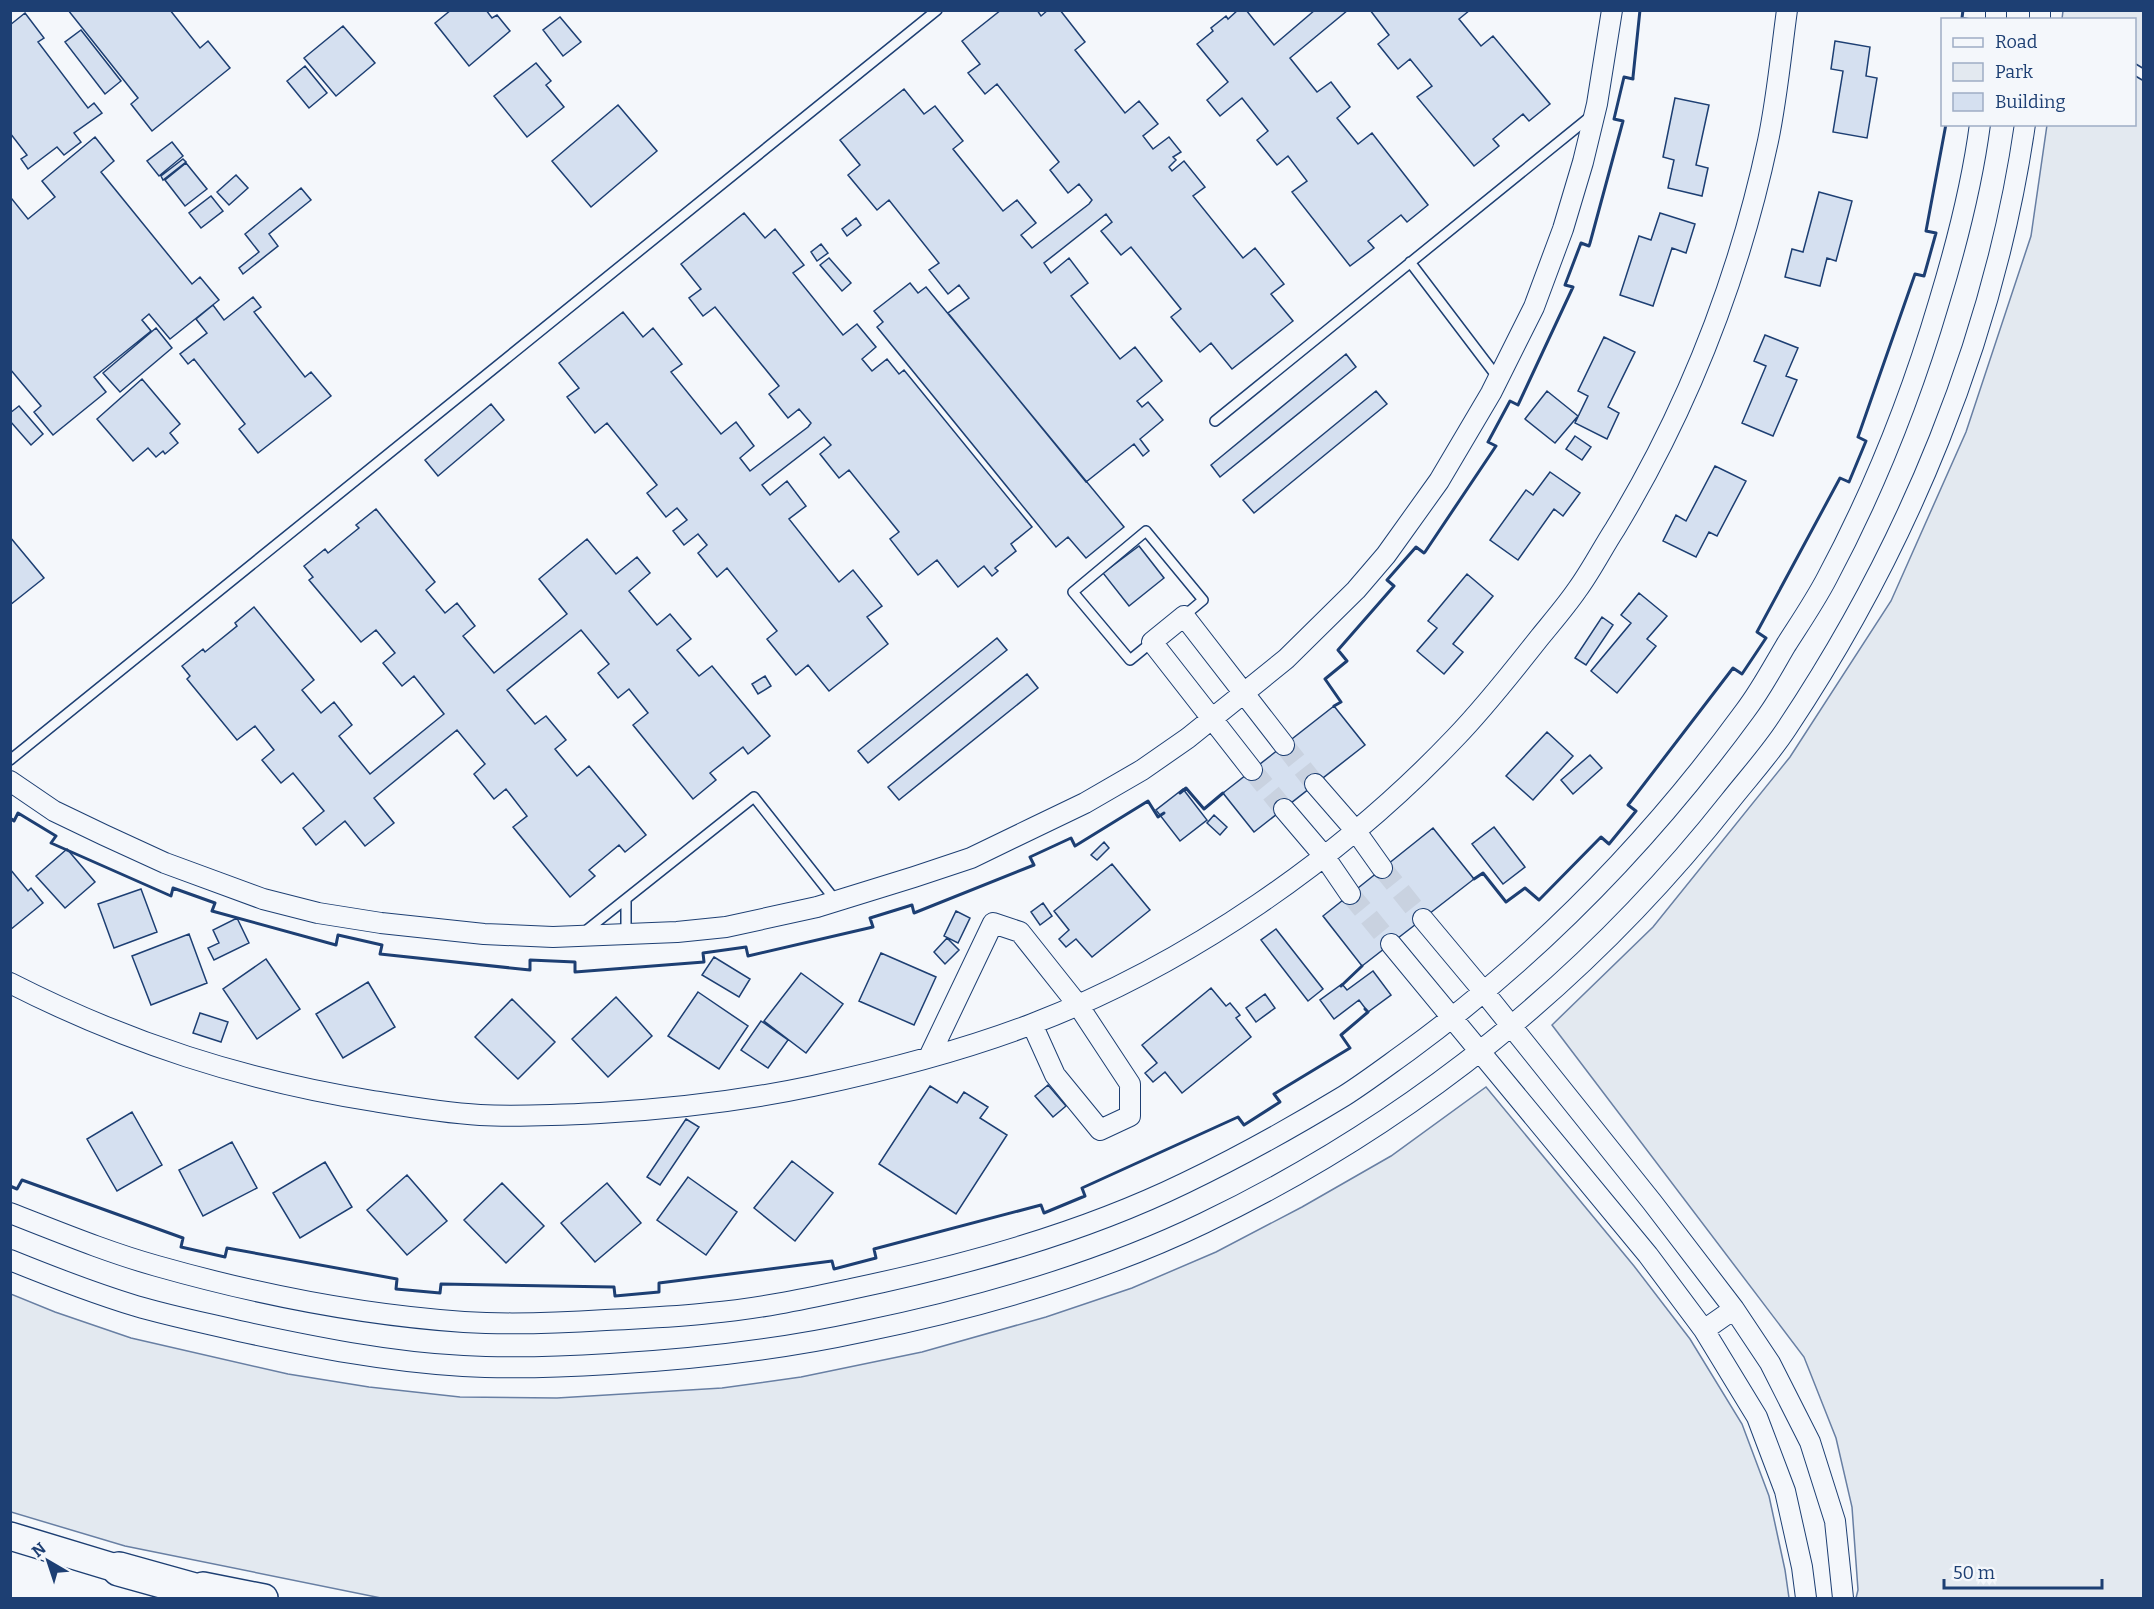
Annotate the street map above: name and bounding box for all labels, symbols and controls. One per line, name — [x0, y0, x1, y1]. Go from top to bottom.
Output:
legend — [1941, 18, 2136, 126]
text: Road — [1995, 31, 2038, 53]
text: Park — [1995, 61, 2034, 83]
text: Building — [1995, 91, 2066, 113]
north arrow — [18, 1531, 78, 1591]
text: N — [28, 1538, 50, 1561]
scale bar — [1944, 1552, 2102, 1590]
text: 50 m — [1953, 1562, 1995, 1584]

